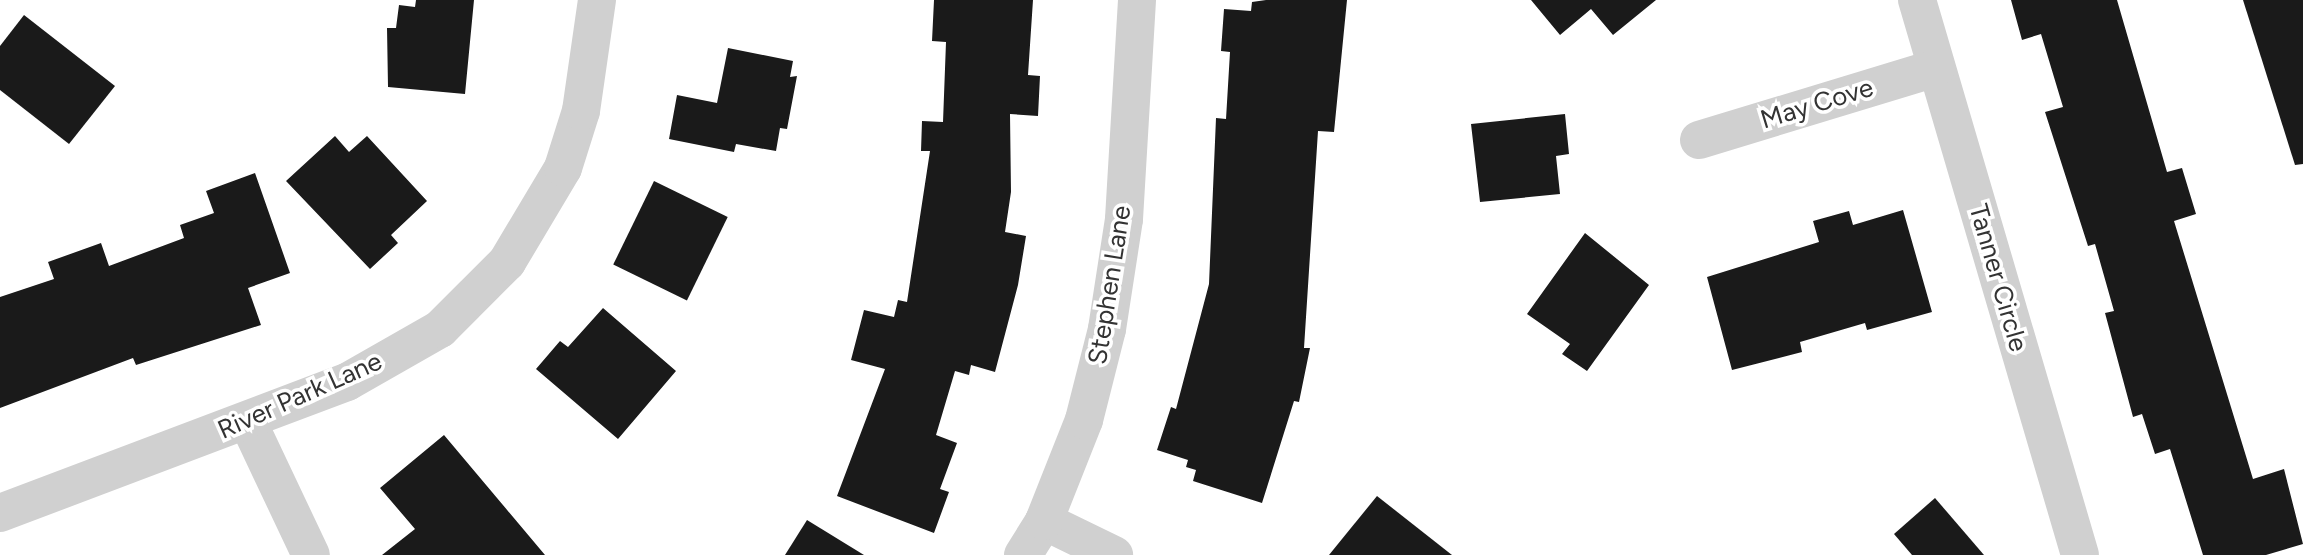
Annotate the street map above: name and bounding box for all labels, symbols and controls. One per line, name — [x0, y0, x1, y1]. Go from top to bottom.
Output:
street label: May Cove — [1757, 72, 1877, 136]
street label: Tanner Circle — [1962, 201, 2034, 355]
street label: Stephen Lane — [1082, 203, 1138, 367]
street label: River Park Lane — [213, 346, 387, 446]

